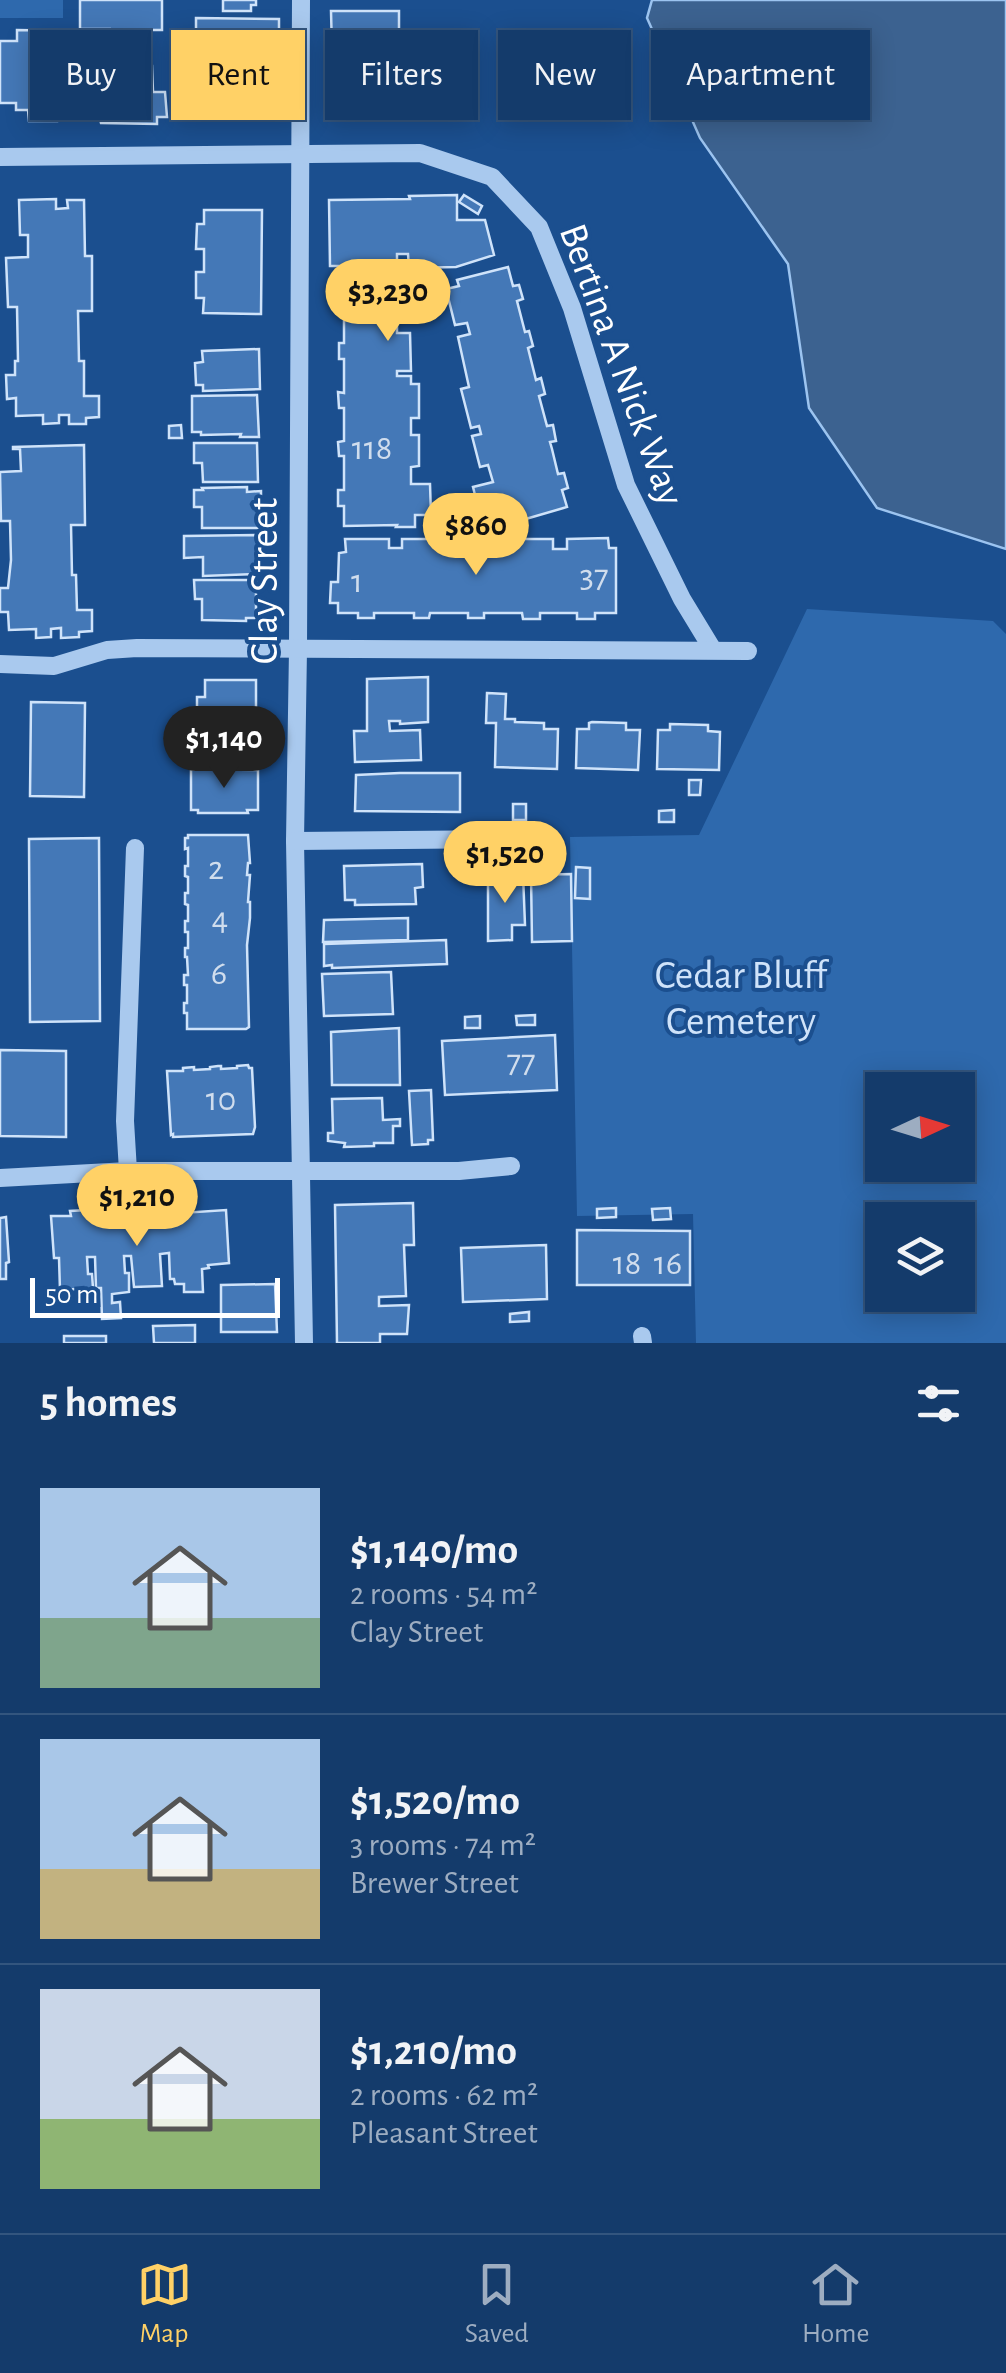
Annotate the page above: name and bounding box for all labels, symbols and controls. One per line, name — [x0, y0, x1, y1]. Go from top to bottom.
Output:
chip: Buy — [30, 30, 151, 120]
chip: Rent — [171, 30, 305, 120]
chip: Filters — [325, 30, 478, 120]
chip: New — [498, 30, 631, 120]
chip: Apartment — [651, 30, 870, 120]
street label: Bertina A Nick Way — [552, 219, 691, 511]
pin: $3,230 — [307, 259, 469, 344]
text: $3,230 — [347, 275, 429, 307]
house number: 118 — [352, 431, 392, 466]
pin: $860 — [417, 493, 535, 578]
street label: Clay Street — [245, 498, 285, 664]
text: $860 — [445, 509, 507, 541]
house number: 37 — [579, 559, 609, 594]
house number: 1 — [351, 564, 363, 599]
pin: $1,140 — [143, 706, 305, 791]
text: $1,140 — [185, 722, 263, 754]
pin: $1,520 — [424, 821, 586, 906]
text: $1,520 — [466, 837, 544, 869]
house number: 2 — [208, 851, 224, 886]
house number: 4 — [212, 902, 228, 937]
house number: 6 — [211, 956, 227, 991]
park label: Cedar Bluff Cemetery — [655, 956, 829, 1042]
house number: 77 — [506, 1044, 536, 1079]
north arrow — [865, 1072, 975, 1182]
map controls — [865, 1072, 975, 1312]
house number: 10 — [206, 1082, 236, 1117]
pin: $1,210 — [56, 1164, 218, 1249]
text: $1,210 — [99, 1180, 175, 1212]
button: layers — [865, 1202, 975, 1312]
house number: 18 — [613, 1246, 641, 1281]
house number: 16 — [654, 1246, 682, 1281]
scale bar — [30, 1273, 280, 1318]
text: 50 m — [45, 1281, 99, 1309]
icon: filters — [911, 1376, 966, 1431]
text: 5 homes — [40, 1382, 177, 1424]
icon: home — [120, 1528, 240, 1648]
text: $1,140/mo — [350, 1529, 518, 1571]
text: 2 rooms · 54 m² — [350, 1578, 537, 1610]
text: Clay Street — [350, 1616, 483, 1648]
icon: home — [120, 1779, 240, 1899]
text: $1,520/mo — [350, 1780, 520, 1822]
text: 3 rooms · 74 m² — [350, 1829, 536, 1861]
text: Brewer Street — [350, 1867, 519, 1899]
icon: home — [120, 2029, 240, 2149]
text: $1,210/mo — [350, 2030, 517, 2072]
text: 2 rooms · 62 m² — [350, 2079, 538, 2111]
text: Pleasant Street — [350, 2117, 538, 2149]
tab: Map — [137, 2257, 192, 2351]
tab: Saved — [465, 2257, 529, 2351]
tab: Home — [802, 2257, 869, 2351]

